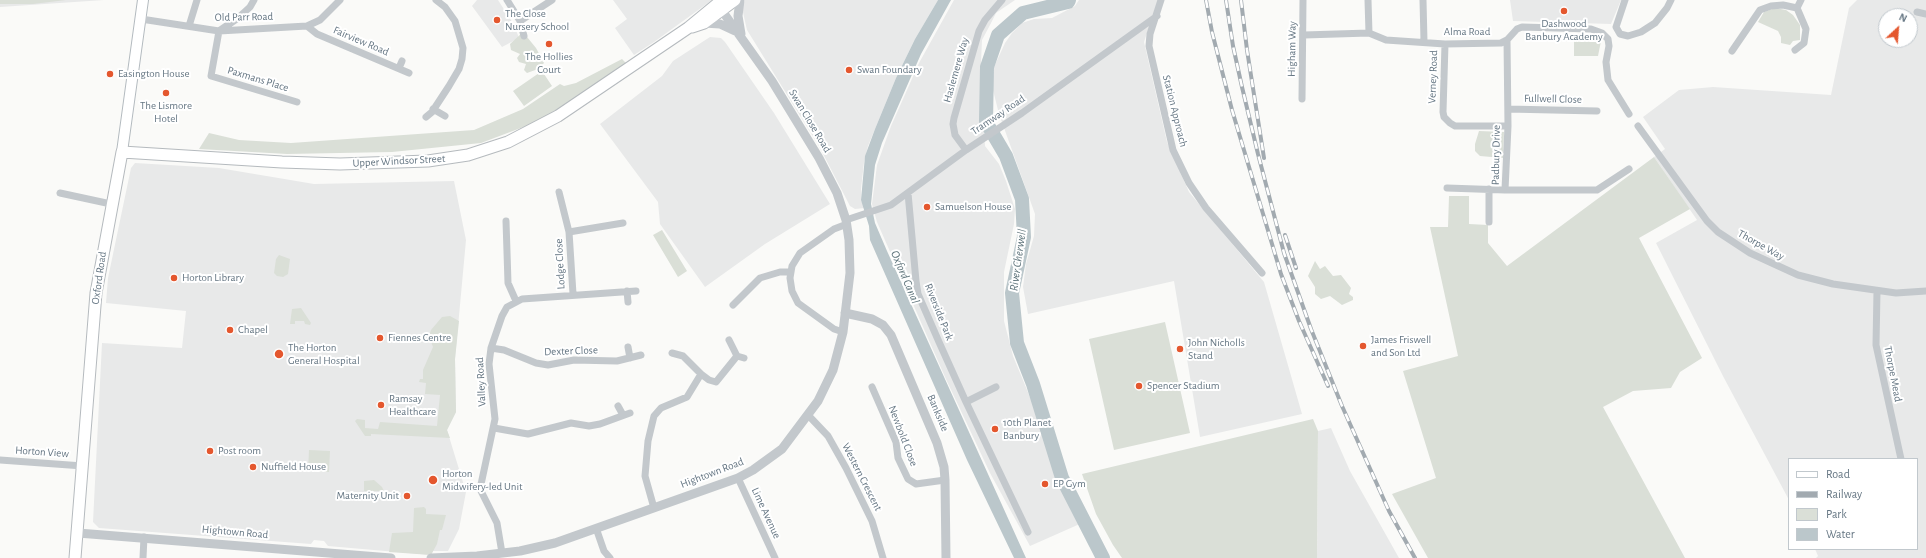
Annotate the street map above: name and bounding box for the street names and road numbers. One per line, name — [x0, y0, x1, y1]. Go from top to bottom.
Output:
street label: Old Parr Road — [215, 10, 273, 24]
street label: Higham Way — [1285, 21, 1299, 77]
street label: Fairview Road — [331, 23, 391, 59]
street label: Alma Road — [1444, 25, 1490, 39]
street label: Haslemere Way — [940, 36, 972, 104]
street label: Verney Road — [1425, 50, 1441, 104]
street label: Paxmans Place — [226, 63, 290, 95]
street label: Station Approach — [1160, 74, 1190, 148]
street label: Swan Close Road — [786, 87, 834, 155]
street label: Tramway Road — [969, 92, 1027, 138]
street label: Fullwell Close — [1524, 92, 1582, 106]
street label: Padbury Drive — [1489, 125, 1503, 185]
street label: Upper Windsor Street — [352, 152, 446, 170]
street label: Thorpe Way — [1735, 227, 1787, 263]
street label: Lodge Close — [552, 238, 568, 290]
street label: Oxford Road — [89, 251, 109, 305]
street label: Riverside Park — [922, 282, 956, 342]
street label: Dexter Close — [544, 343, 598, 359]
street label: Thorpe Mead — [1881, 345, 1905, 403]
street label: Valley Road — [473, 357, 489, 407]
street label: Bankside — [924, 392, 952, 434]
street label: Newbold Close — [885, 404, 921, 468]
street label: Western Crescent — [839, 441, 885, 513]
street label: Horton View — [15, 444, 69, 460]
street label: Hightown Road — [679, 455, 745, 491]
street label: Lime Avenue — [748, 485, 784, 541]
street label: Hightown Road — [201, 523, 269, 541]

